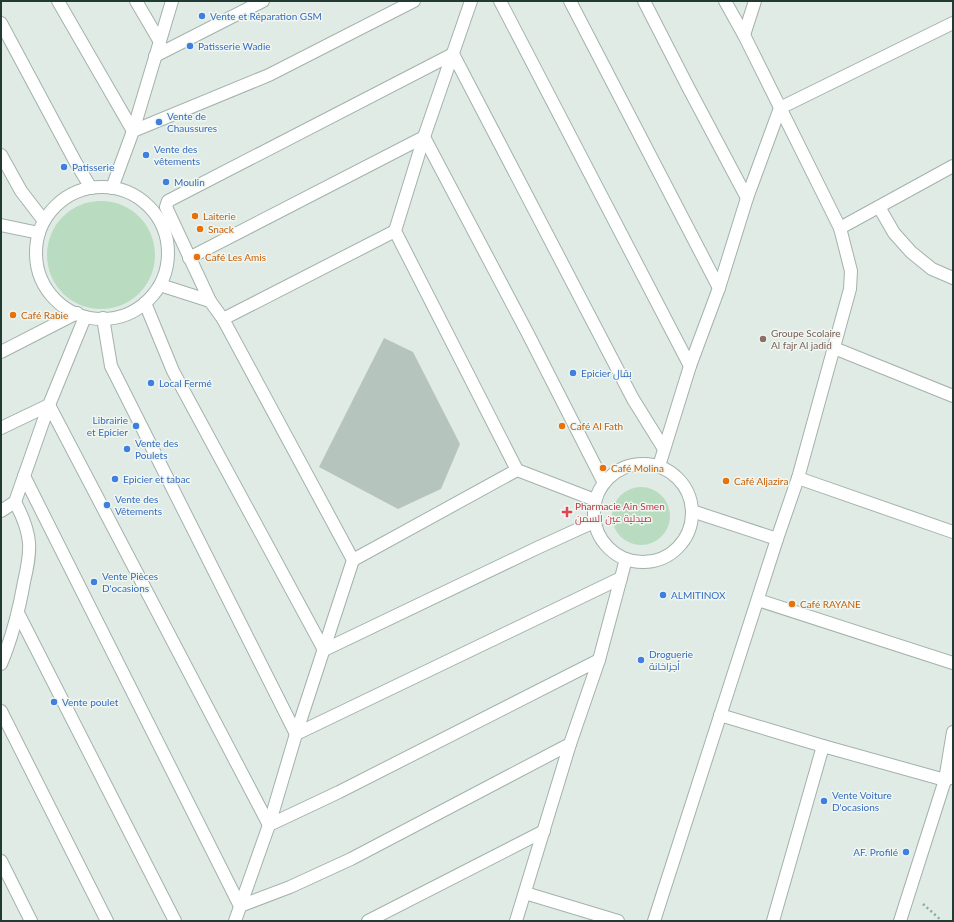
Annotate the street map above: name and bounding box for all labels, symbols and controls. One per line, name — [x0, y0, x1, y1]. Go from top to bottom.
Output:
place label: Vente et Réparation GSM — [210, 10, 322, 22]
marker: Vente et Réparation GSM — [197, 11, 207, 21]
place label: Patisserie Wadie — [198, 40, 271, 52]
marker: Patisserie Wadie — [185, 41, 195, 51]
place label: Vente de Chaussures — [167, 110, 217, 134]
marker: Vente de Chaussures — [154, 117, 164, 127]
place label: Vente des vêtements — [154, 143, 200, 167]
marker: Vente des vêtements — [141, 150, 151, 160]
place label: Patisserie — [72, 161, 114, 173]
marker: Patisserie — [59, 162, 69, 172]
place label: Moulin — [174, 176, 205, 188]
marker: Moulin — [161, 177, 171, 187]
place label: Laiterie — [203, 210, 236, 222]
marker: Laiterie — [190, 211, 200, 221]
place label: Snack — [208, 223, 235, 235]
marker: Snack — [195, 224, 205, 234]
place label: Café Les Amis — [205, 251, 266, 263]
marker: Café Les Amis — [192, 252, 202, 262]
place label: Café Rabie — [21, 309, 68, 321]
marker: Café Rabie — [8, 310, 18, 320]
place label: Groupe Scolaire Al fajr Al jadid — [771, 327, 841, 351]
marker: Groupe Scolaire Al fajr Al jadid — [758, 334, 768, 344]
place label: Epicier بقال — [581, 367, 632, 380]
marker: Epicier بقال — [568, 368, 578, 378]
place label: Local Fermé — [159, 377, 212, 389]
marker: Local Fermé — [146, 378, 156, 388]
place label: Librairie et Epicier — [87, 414, 128, 438]
place label: Café Al Fath — [570, 420, 623, 432]
marker: Librairie et Epicier — [131, 421, 141, 431]
marker: Café Al Fath — [557, 421, 567, 431]
place label: Vente des Poulets — [135, 437, 178, 461]
marker: Vente des Poulets — [122, 444, 132, 454]
place label: Café Molina — [611, 462, 664, 474]
marker: Café Molina — [598, 463, 608, 473]
place label: Epicier et tabac — [123, 473, 191, 485]
marker: Epicier et tabac — [110, 474, 120, 484]
place label: Café Aljazira — [734, 475, 788, 487]
marker: Café Aljazira — [721, 476, 731, 486]
place label: Vente des Vêtements — [115, 493, 162, 517]
marker: Vente des Vêtements — [102, 500, 112, 510]
place label: Pharmacie Ain Smen صيدلية عين السمن — [575, 500, 665, 525]
marker: Pharmacie Ain Smen صيدلية عين السمن — [562, 507, 572, 517]
place label: Vente Pièces D'ocasions — [102, 570, 158, 594]
marker: Vente Pièces D'ocasions — [89, 577, 99, 587]
place label: ALMITINOX — [671, 589, 726, 601]
marker: ALMITINOX — [658, 590, 668, 600]
place label: Café RAYANE — [800, 598, 861, 610]
marker: Café RAYANE — [787, 599, 797, 609]
place label: Droguerie أجزاخانة — [649, 648, 693, 672]
marker: Droguerie أجزاخانة — [636, 655, 646, 665]
place label: Vente poulet — [62, 696, 119, 708]
marker: Vente poulet — [49, 697, 59, 707]
place label: Vente Voiture D'ocasions — [832, 789, 892, 813]
marker: Vente Voiture D'ocasions — [819, 796, 829, 806]
place label: AF. Profilé — [853, 846, 898, 858]
marker: AF. Profilé — [901, 847, 911, 857]

